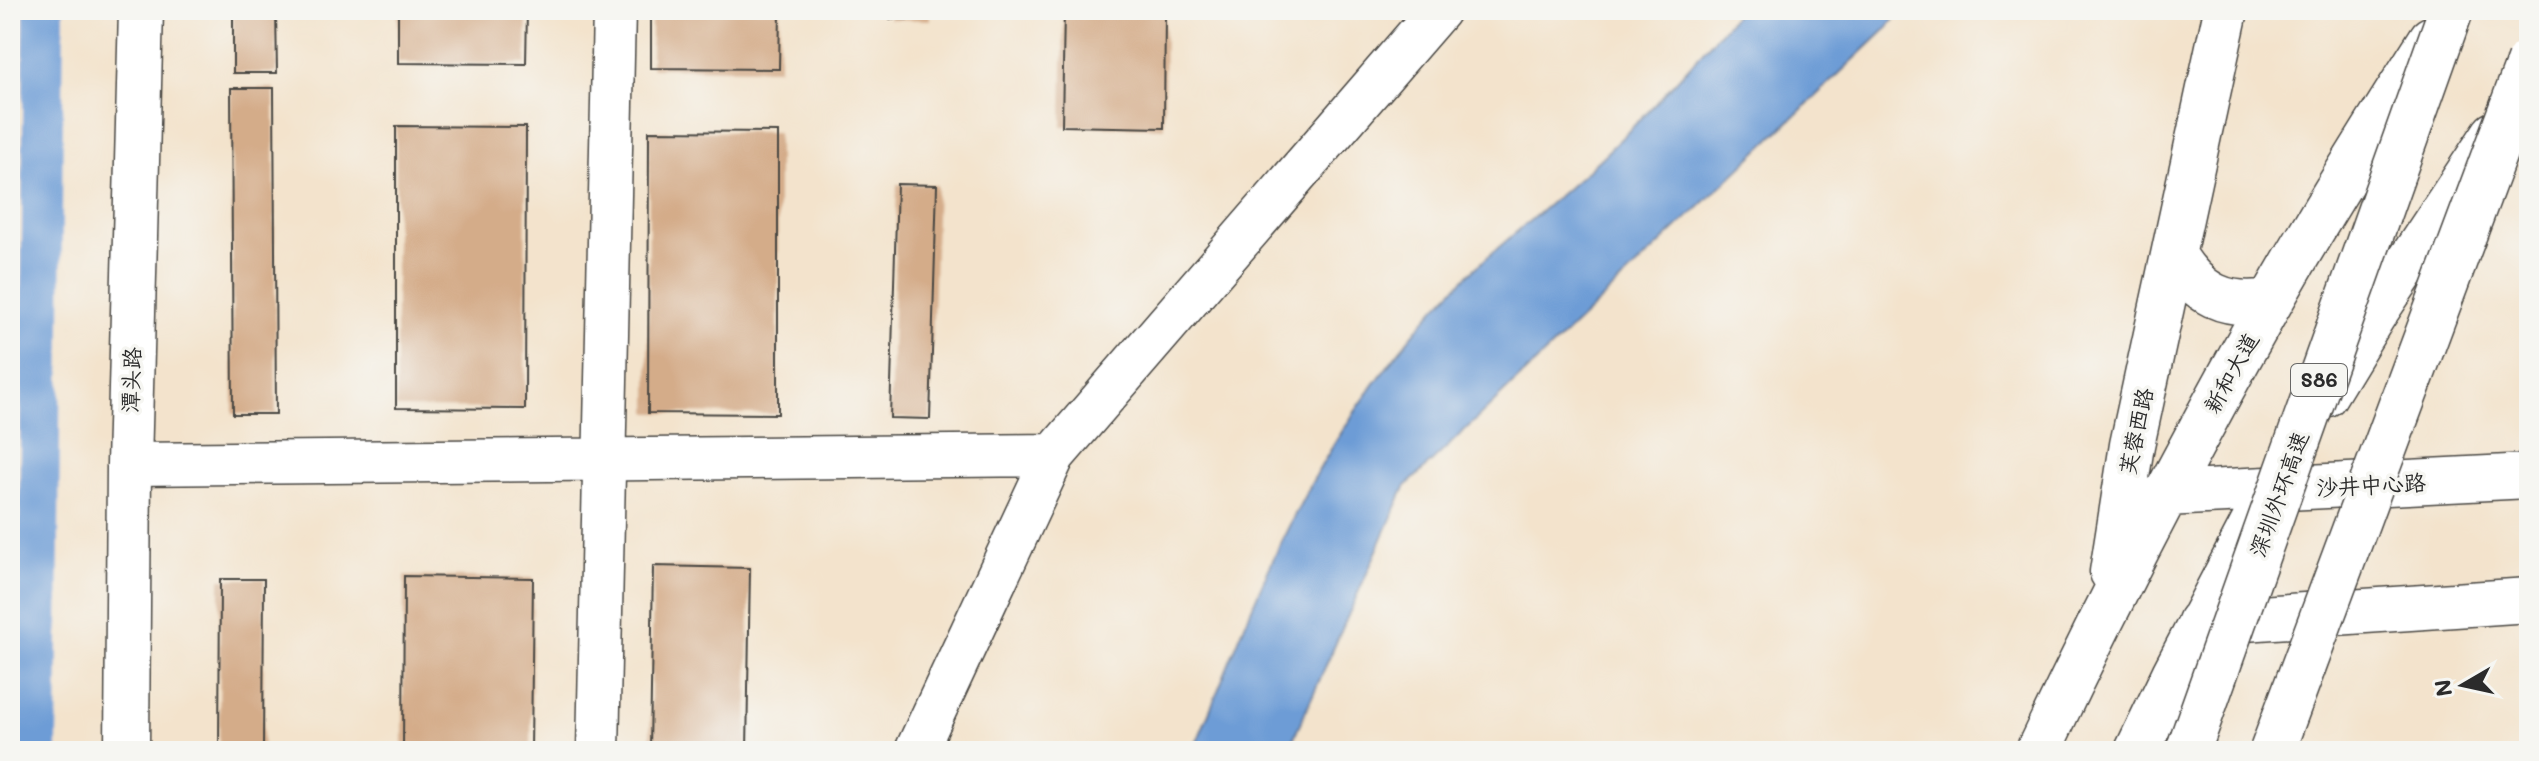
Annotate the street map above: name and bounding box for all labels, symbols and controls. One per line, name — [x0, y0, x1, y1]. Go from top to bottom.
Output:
street label: 新和大道 — [2197, 327, 2265, 418]
street label: 潭头路 — [115, 346, 146, 413]
road number: S86 — [2291, 364, 2347, 396]
street label: 芙蓉西路 — [2112, 385, 2159, 477]
street label: 深圳外环高速 — [2242, 427, 2315, 561]
street label: 沙井中心路 — [2315, 467, 2427, 502]
north arrow — [2423, 645, 2503, 725]
text: N — [2427, 678, 2458, 699]

